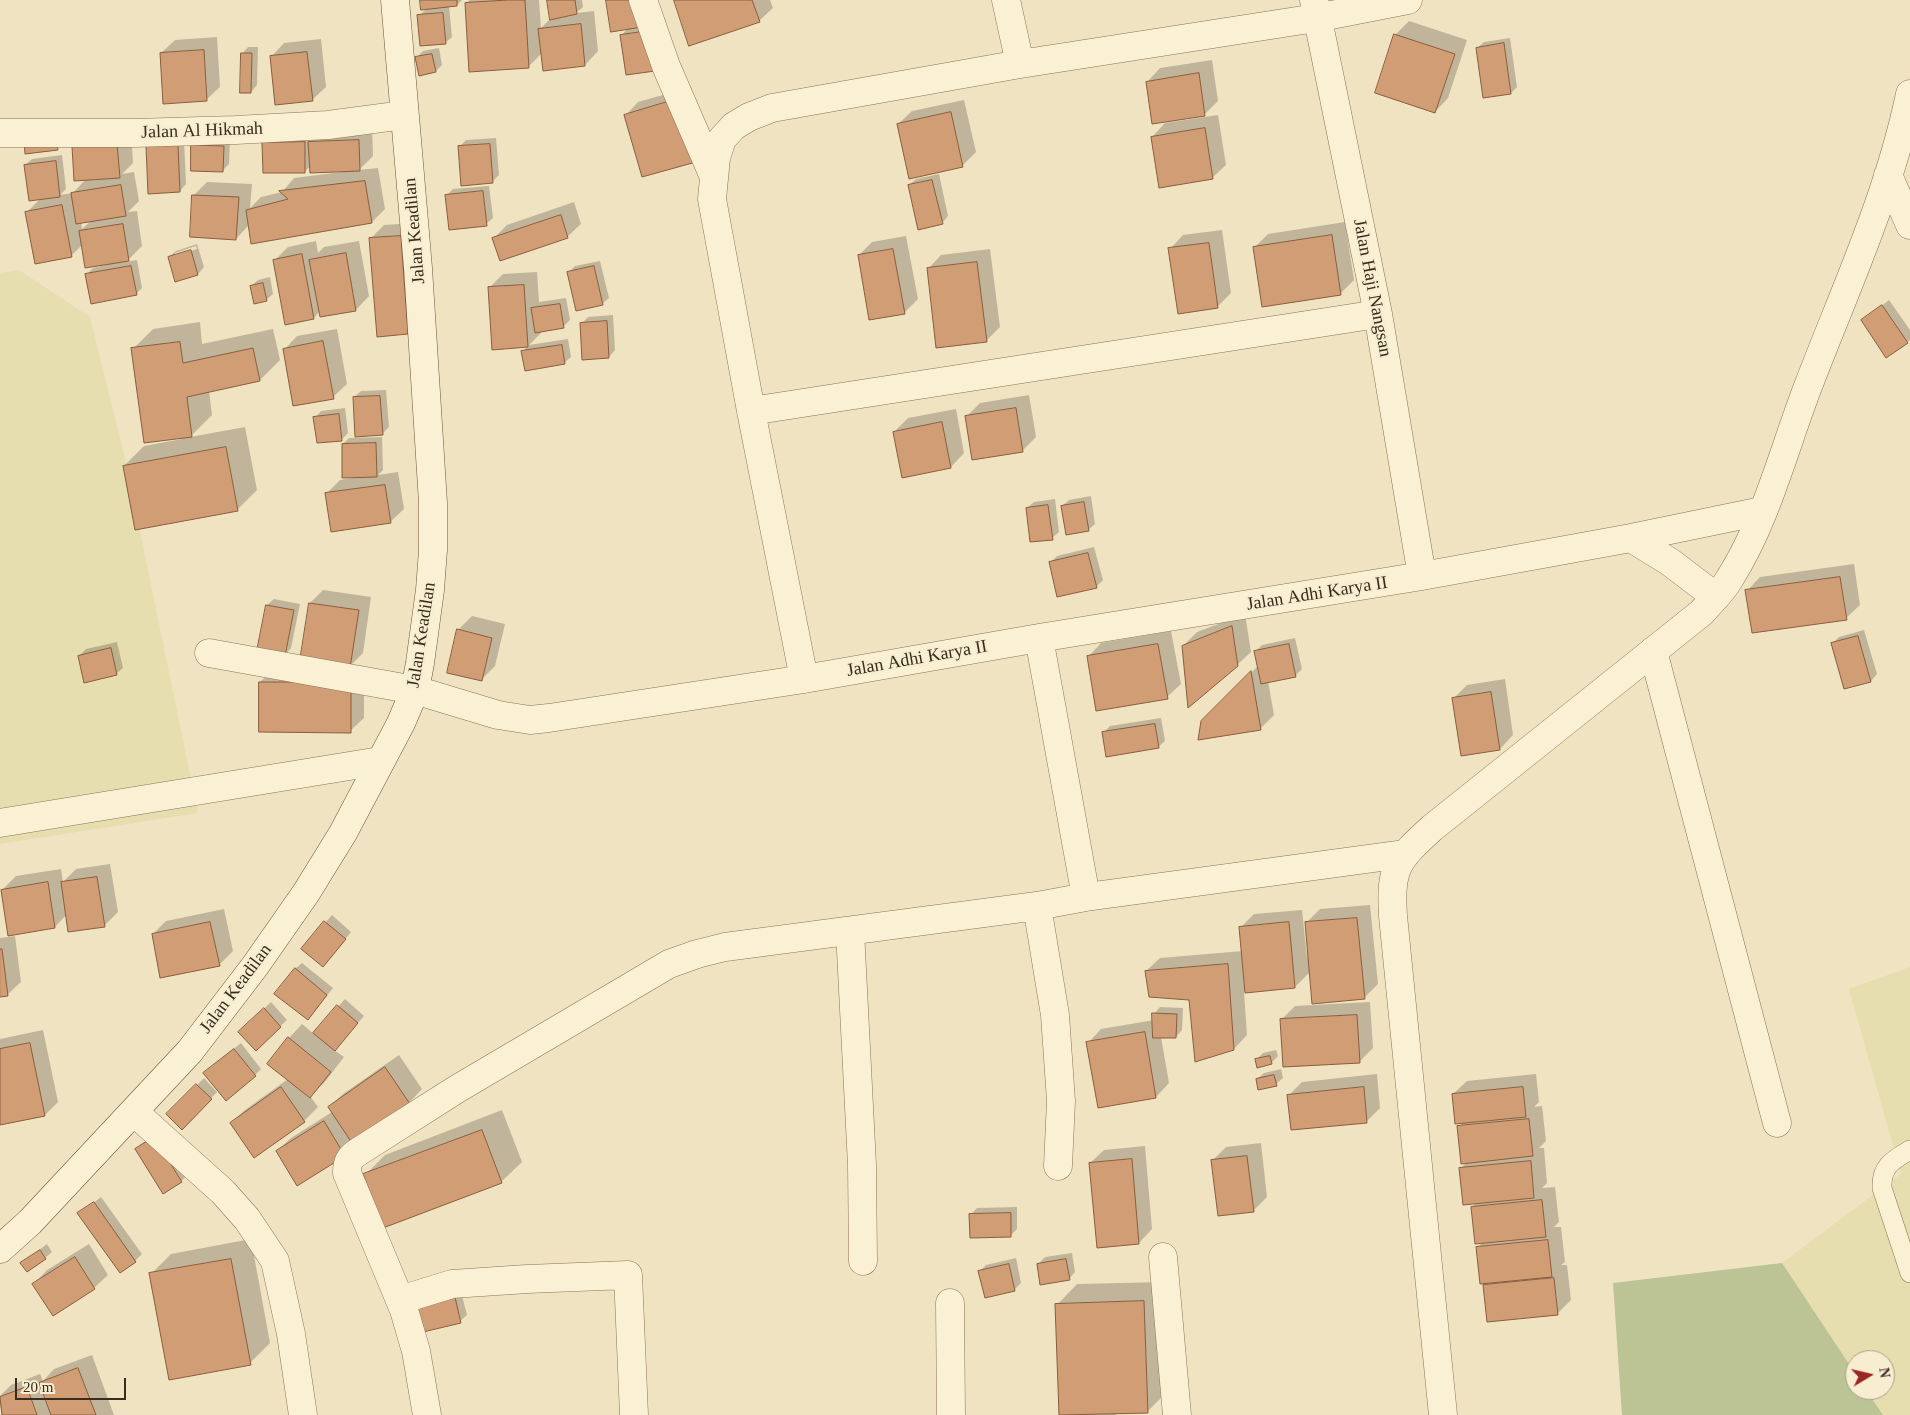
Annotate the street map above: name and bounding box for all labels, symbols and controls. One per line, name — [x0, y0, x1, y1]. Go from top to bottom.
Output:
street label: Jalan Al Hikmah — [141, 118, 263, 144]
street label: Jalan Keadilan — [400, 177, 430, 285]
street label: Jalan Haji Nangsan — [1348, 217, 1396, 359]
street label: Jalan Adhi Karya II — [1245, 572, 1389, 616]
street label: Jalan Keadilan — [403, 581, 441, 689]
street label: Jalan Adhi Karya II — [845, 636, 989, 682]
street label: Jalan Keadilan — [195, 940, 277, 1038]
north arrow — [1845, 1350, 1895, 1400]
text: N — [1876, 1367, 1893, 1379]
scale bar — [18, 1368, 129, 1400]
text: 20 m — [23, 1379, 53, 1395]

